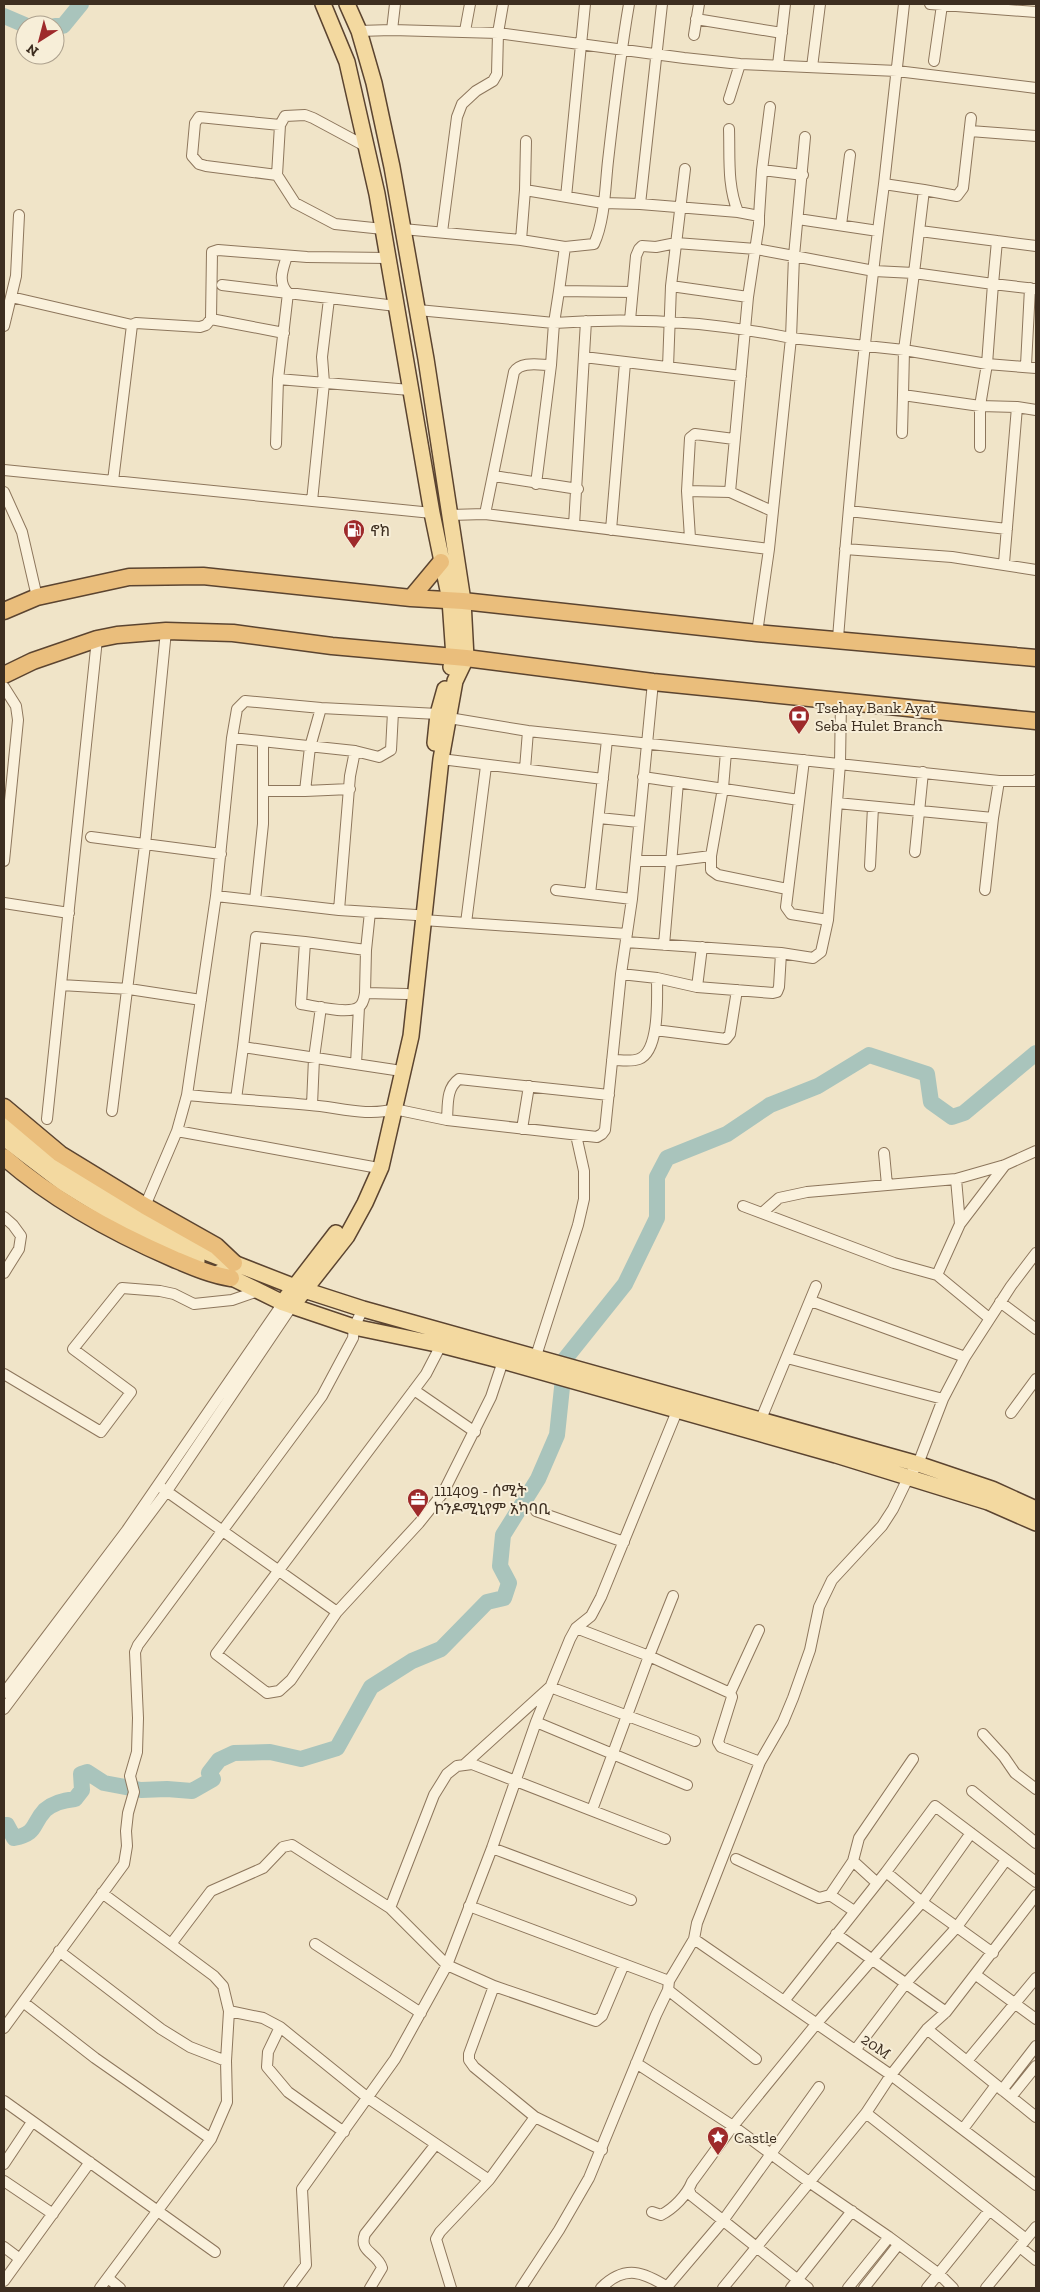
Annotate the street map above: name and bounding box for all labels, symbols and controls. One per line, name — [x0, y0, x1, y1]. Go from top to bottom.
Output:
north arrow — [15, 15, 65, 65]
text: N — [23, 40, 42, 60]
fuel station icon: ኖክ — [342, 518, 366, 549]
place label: ኖክ — [370, 521, 390, 540]
place label: Tsehay Bank Ayat Seba Hulet Branch — [815, 698, 943, 735]
bank icon: Tsehay Bank Ayat Seba Hulet Branch — [787, 704, 811, 735]
place label: 111409 - ሰሚት ኮንዶሚኒየም አካባቢ — [434, 1481, 550, 1518]
office icon: 111409 - ሰሚት ኮንዶሚኒየም አካባቢ — [406, 1487, 430, 1518]
street label: 20M — [858, 2029, 894, 2063]
place icon: Castle — [706, 2125, 730, 2156]
place label: Castle — [734, 2128, 777, 2147]

